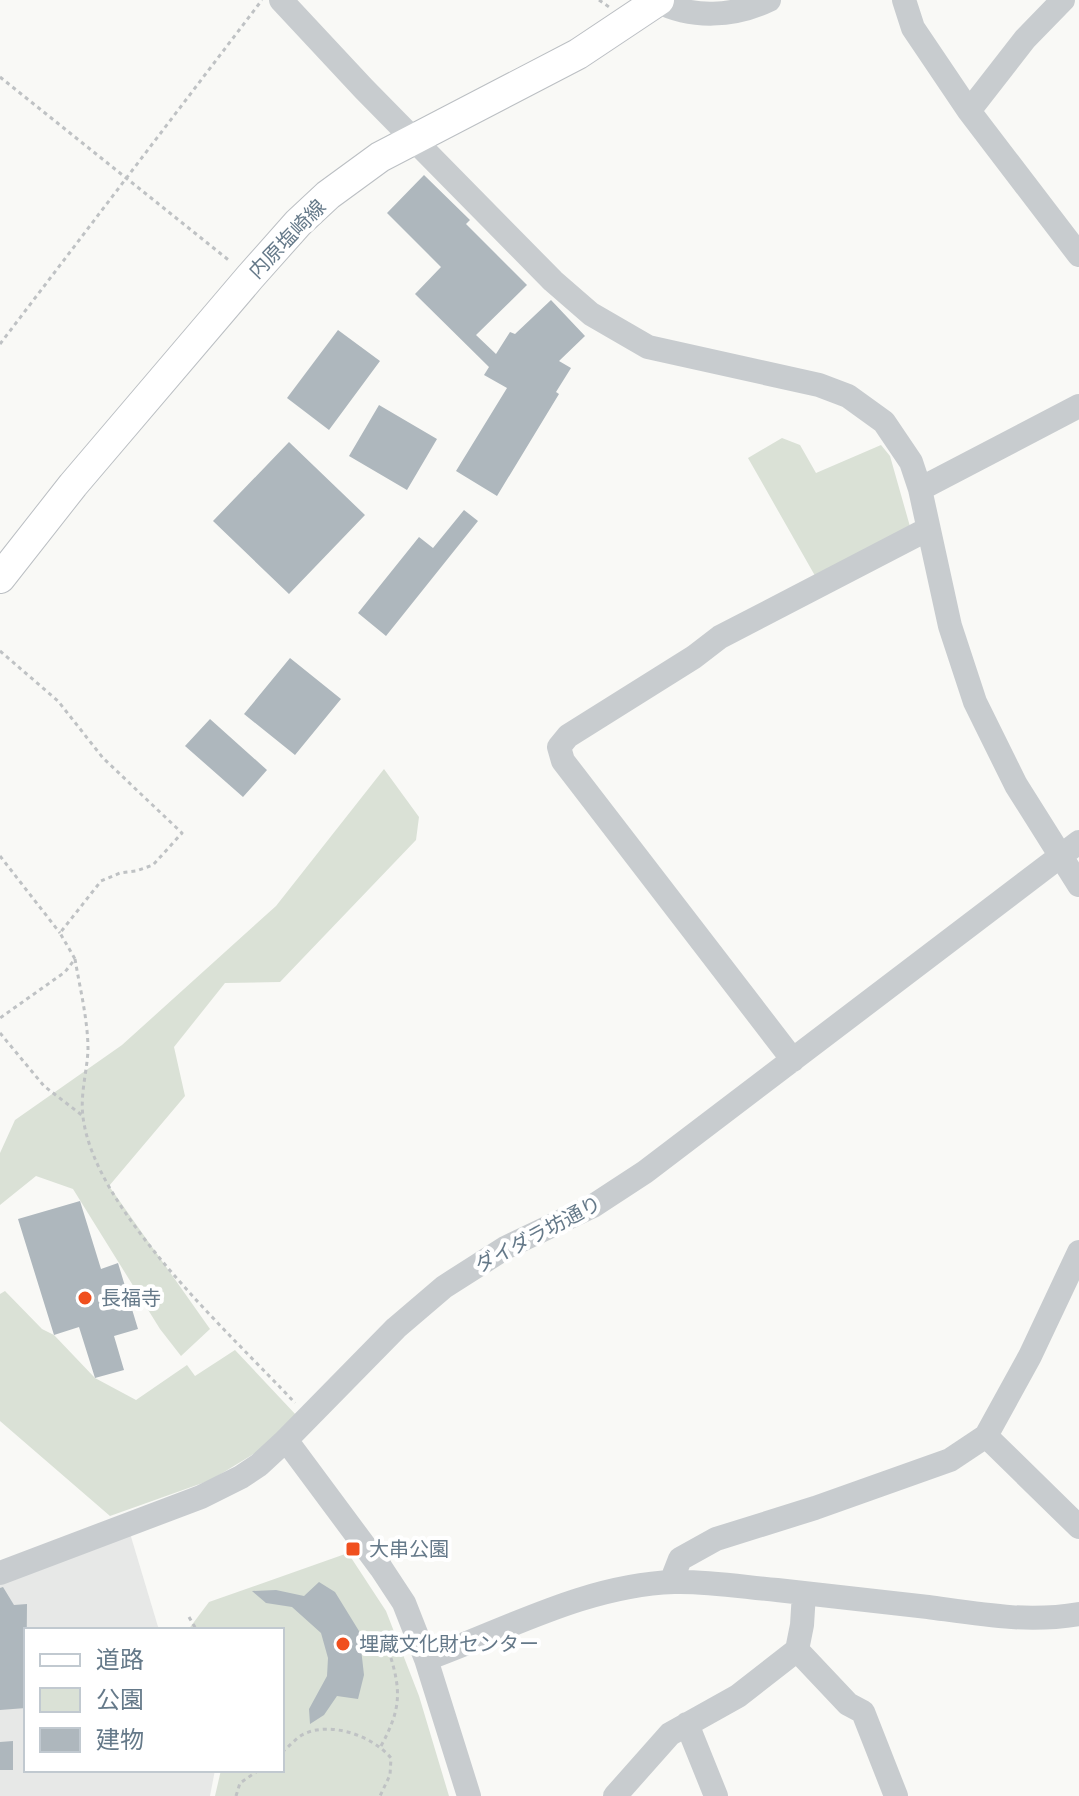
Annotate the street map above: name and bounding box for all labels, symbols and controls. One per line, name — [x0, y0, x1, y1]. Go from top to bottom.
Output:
street label: 内原塩崎線 — [244, 195, 330, 283]
street label: ダイダラ坊通り — [471, 1191, 605, 1277]
place label: 長福寺 — [101, 1286, 161, 1310]
marker: 長福寺 — [76, 1289, 94, 1307]
place label: 大串公園 — [369, 1537, 449, 1561]
marker: 大串公園 — [344, 1540, 362, 1558]
legend — [24, 1628, 284, 1772]
place label: 埋蔵文化財センター — [359, 1632, 539, 1656]
marker: 埋蔵文化財センター — [334, 1635, 352, 1653]
text: 道路 — [96, 1645, 144, 1674]
text: 公園 — [96, 1685, 144, 1714]
text: 建物 — [96, 1725, 144, 1754]

